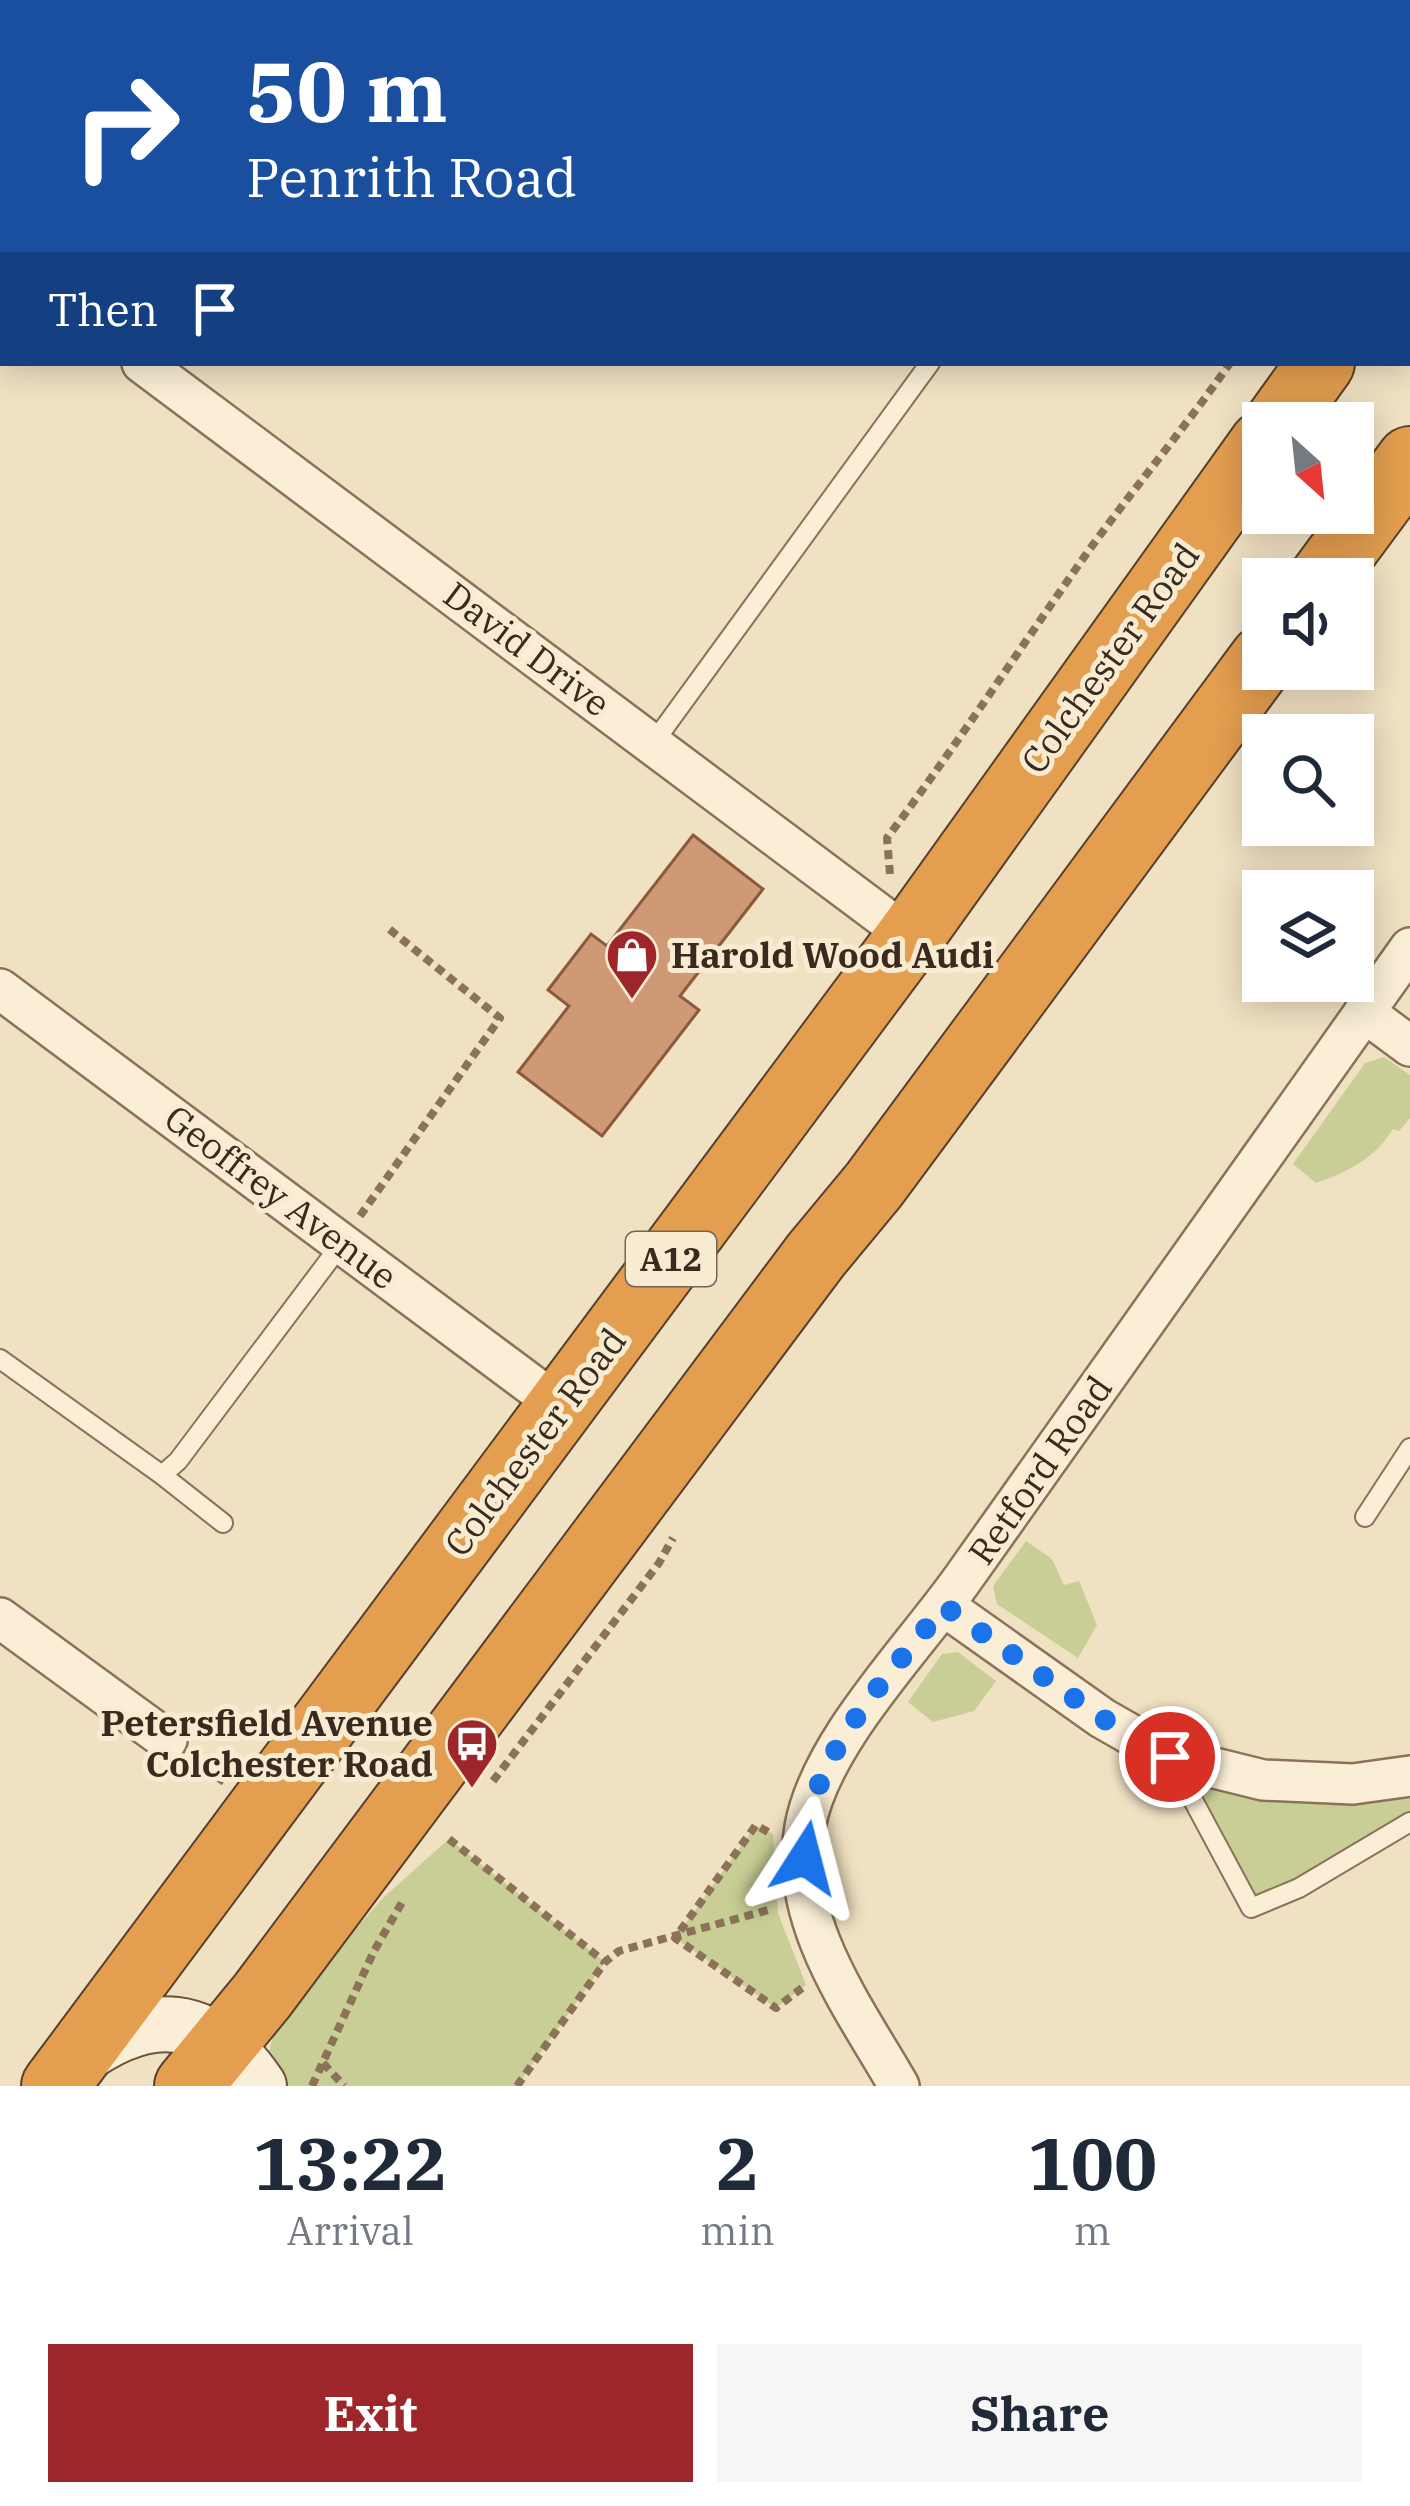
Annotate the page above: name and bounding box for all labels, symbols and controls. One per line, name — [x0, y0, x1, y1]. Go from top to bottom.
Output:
text: 50 m — [246, 36, 448, 145]
icon: right — [48, 48, 204, 204]
text: Penrith Road — [246, 142, 577, 212]
icon: arrive — [182, 276, 248, 342]
text: Then — [48, 280, 158, 338]
north arrow — [1242, 402, 1374, 534]
map controls — [1242, 402, 1374, 1002]
street label: Colchester Road — [1010, 533, 1209, 782]
button: sound — [1242, 558, 1374, 690]
street label: David Drive — [435, 571, 620, 726]
button: search — [1242, 714, 1374, 846]
button: layers — [1242, 870, 1374, 1002]
shop icon: Harold Wood Audi — [604, 927, 660, 1001]
place label: Harold Wood Audi — [671, 931, 994, 978]
street label: Geoffrey Avenue — [156, 1094, 407, 1299]
road number: A12 — [626, 1232, 716, 1286]
street label: Colchester Road — [433, 1318, 636, 1565]
street label: Retford Road — [957, 1366, 1122, 1573]
place label: Petersfield Avenue Colchester Road — [101, 1699, 433, 1787]
pin — [1119, 1706, 1221, 1808]
bus stop icon: Petersfield Avenue Colchester Road — [444, 1716, 500, 1790]
icon: arrive — [1137, 1724, 1203, 1790]
position arrow — [742, 1795, 868, 1921]
text: 13:22 — [253, 2116, 447, 2210]
text: 2 — [716, 2116, 759, 2210]
text: 100 — [1028, 2116, 1157, 2210]
text: Arrival — [287, 2205, 414, 2256]
text: min — [700, 2205, 775, 2256]
text: m — [1074, 2205, 1111, 2256]
button: Exit — [48, 2344, 693, 2482]
button: Share — [717, 2344, 1362, 2482]

